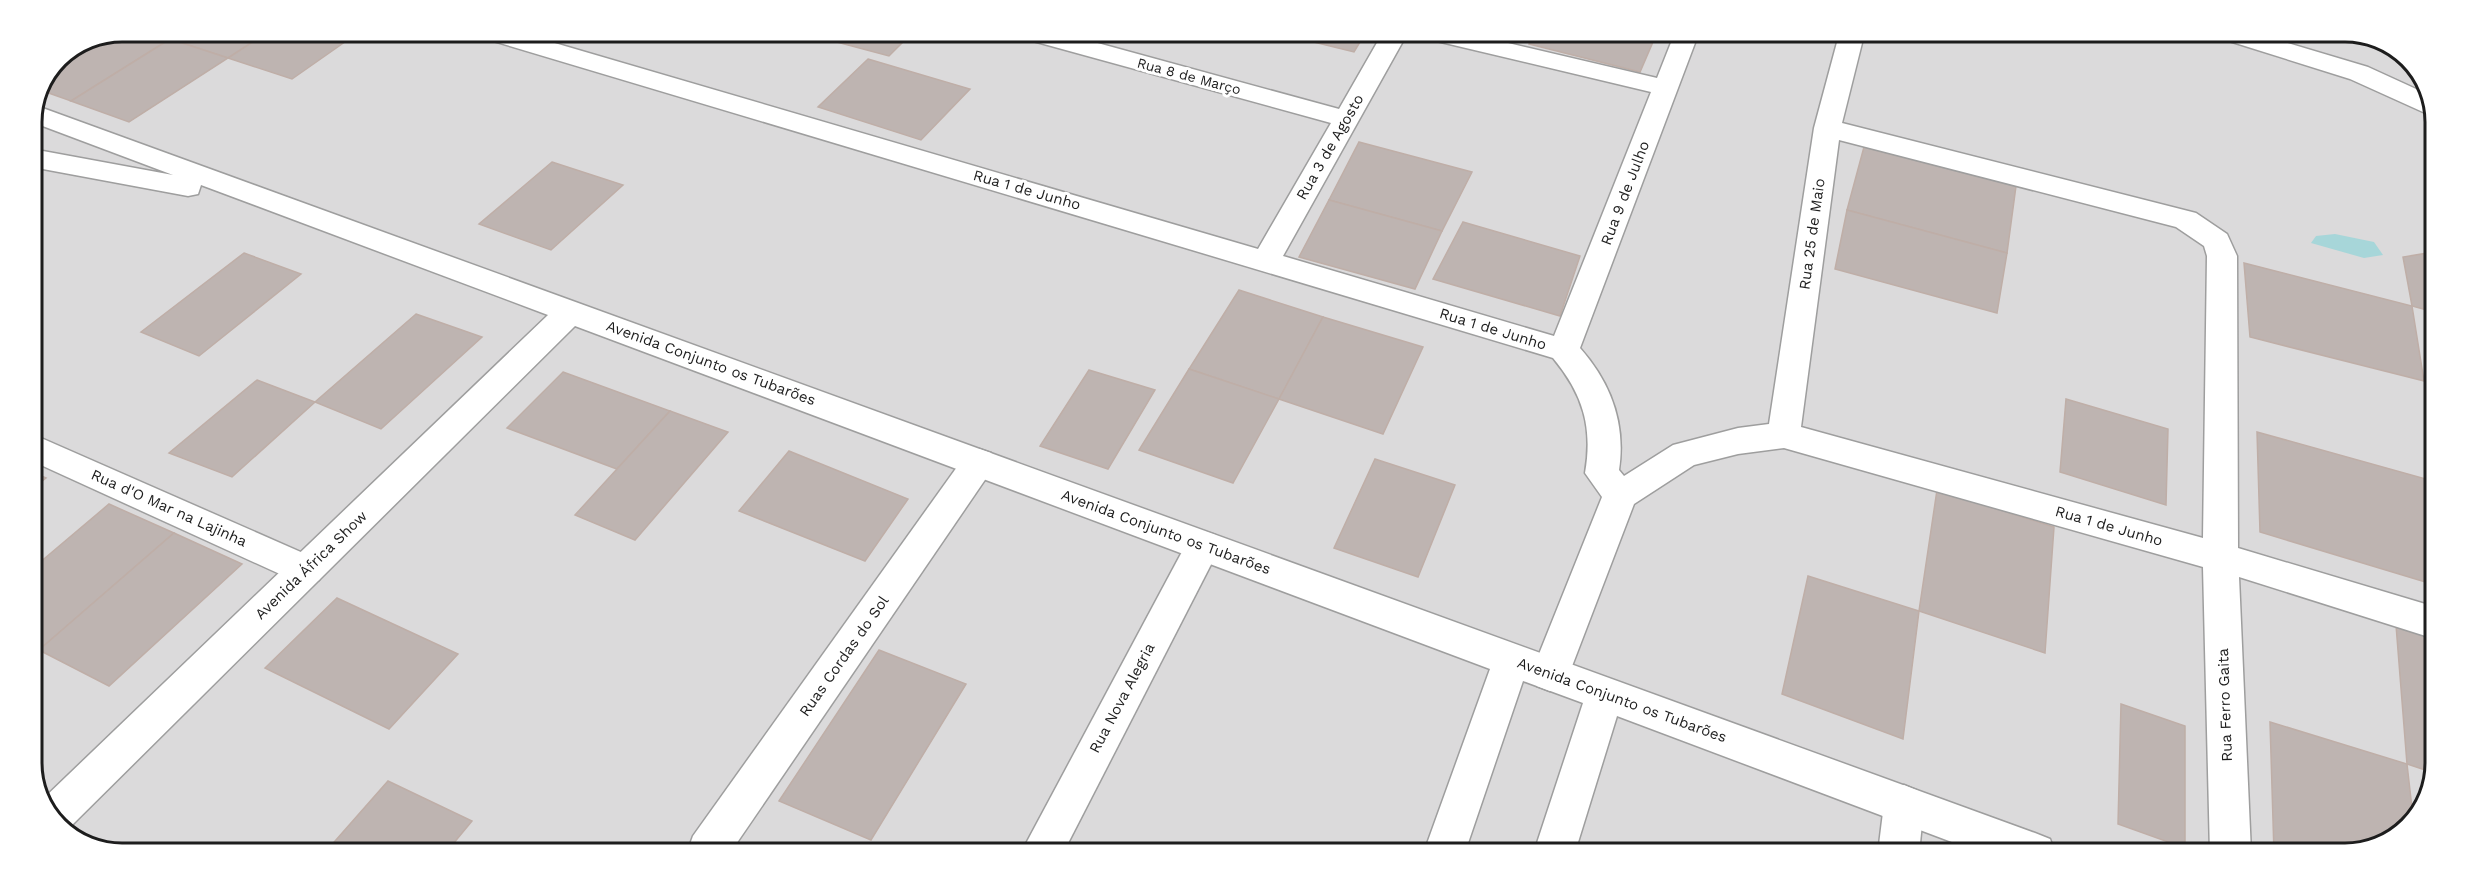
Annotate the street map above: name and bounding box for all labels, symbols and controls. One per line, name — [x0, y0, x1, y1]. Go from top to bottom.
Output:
street label: Rua 8 de Março — [1135, 54, 1243, 98]
street label: Rua 3 de Agosto — [1292, 91, 1368, 203]
street label: Rua 9 de Julho — [1597, 138, 1653, 248]
street label: Rua 1 de Junho — [971, 166, 1083, 214]
street label: Rua 25 de Maio — [1795, 177, 1829, 291]
street label: Rua 1 de Junho — [1437, 304, 1549, 354]
street label: Avenida Conjunto os Tubarões — [604, 317, 818, 409]
street label: Rua d'O Mar na Lajinha — [88, 465, 250, 551]
street label: Avenida Conjunto os Tubarões — [1059, 486, 1273, 578]
street label: Rua 1 de Junho — [2053, 502, 2165, 550]
street label: Avenida África Show — [251, 507, 371, 623]
street label: Ruas Cordas do Sol — [796, 592, 893, 720]
street label: Rua Nova Alegria — [1085, 639, 1159, 756]
street label: Rua Ferro Gaita — [2214, 647, 2236, 762]
street label: Avenida Conjunto os Tubarões — [1515, 654, 1729, 746]

